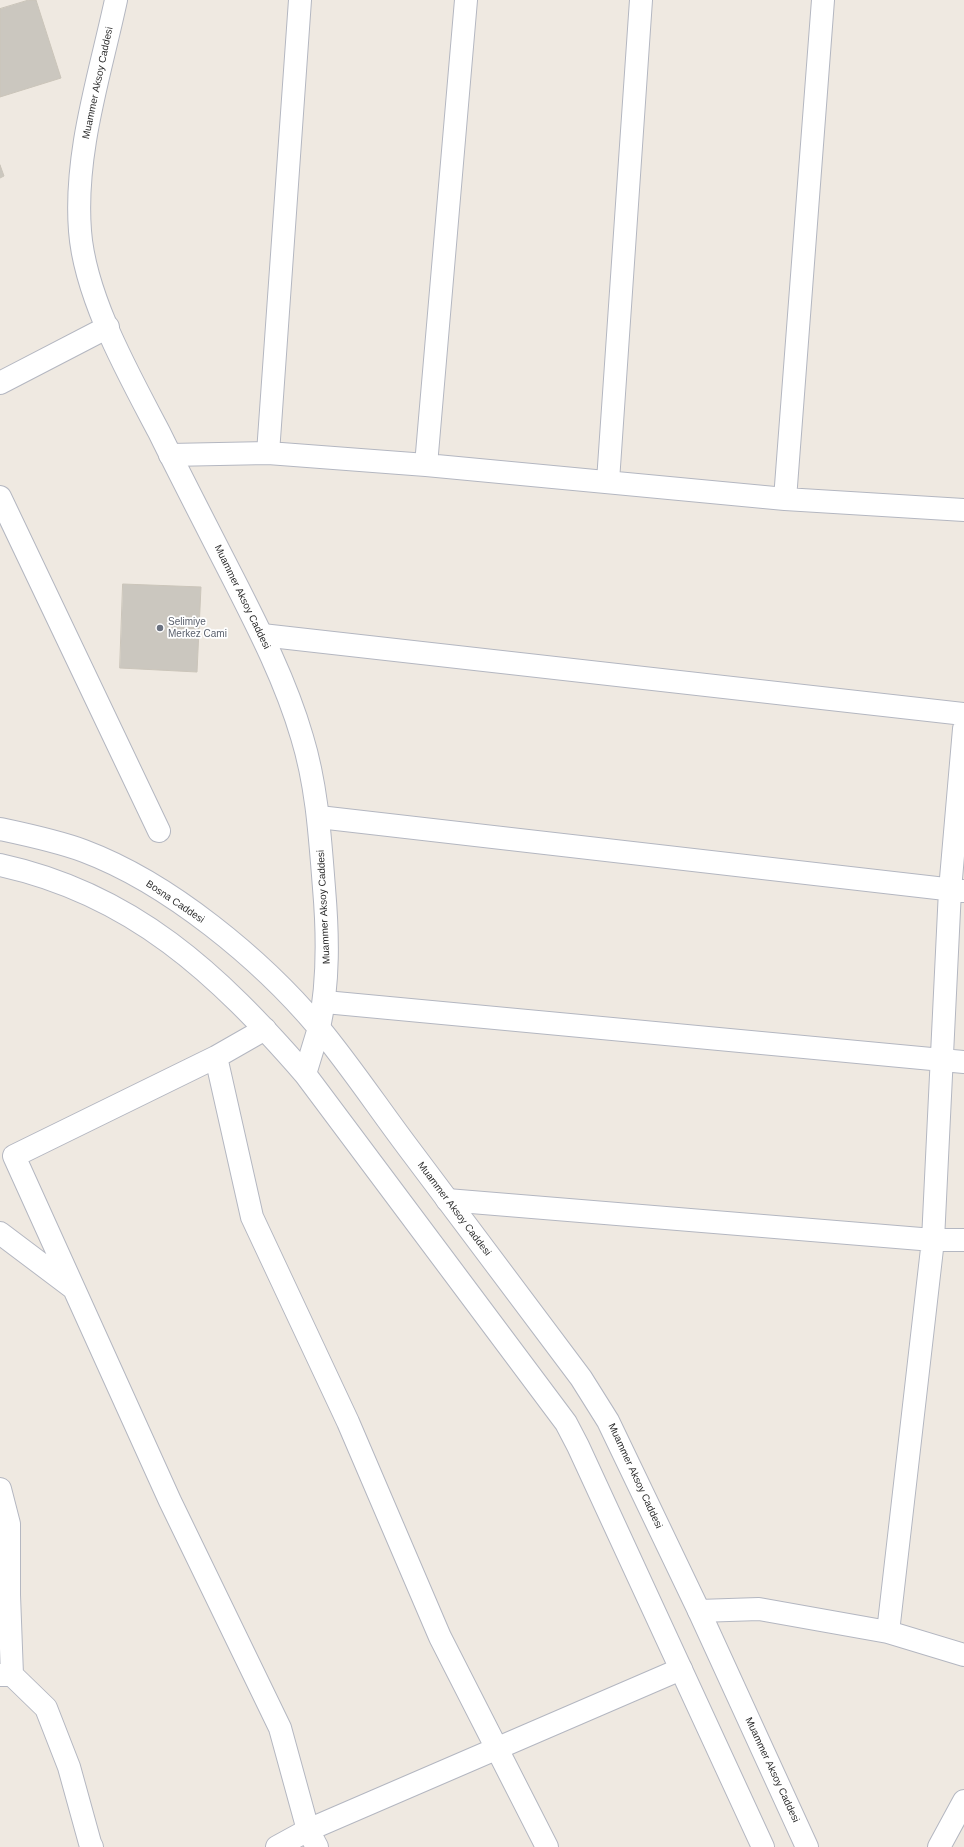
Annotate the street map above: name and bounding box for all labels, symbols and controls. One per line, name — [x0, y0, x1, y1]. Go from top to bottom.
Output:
street label: Muammer Aksoy Caddesi — [80, 26, 116, 140]
street label: Muammer Aksoy Caddesi — [212, 543, 272, 651]
place label: Selimiye Merkez Cami — [168, 616, 227, 640]
marker: Selimiye Merkez Cami — [155, 623, 165, 633]
street label: Muammer Aksoy Caddesi — [315, 850, 333, 964]
street label: Bosna Caddesi — [144, 878, 206, 926]
street label: Muammer Aksoy Caddesi — [415, 1160, 493, 1258]
street label: Muammer Aksoy Caddesi — [605, 1422, 665, 1530]
street label: Muammer Aksoy Caddesi — [742, 1716, 802, 1824]

